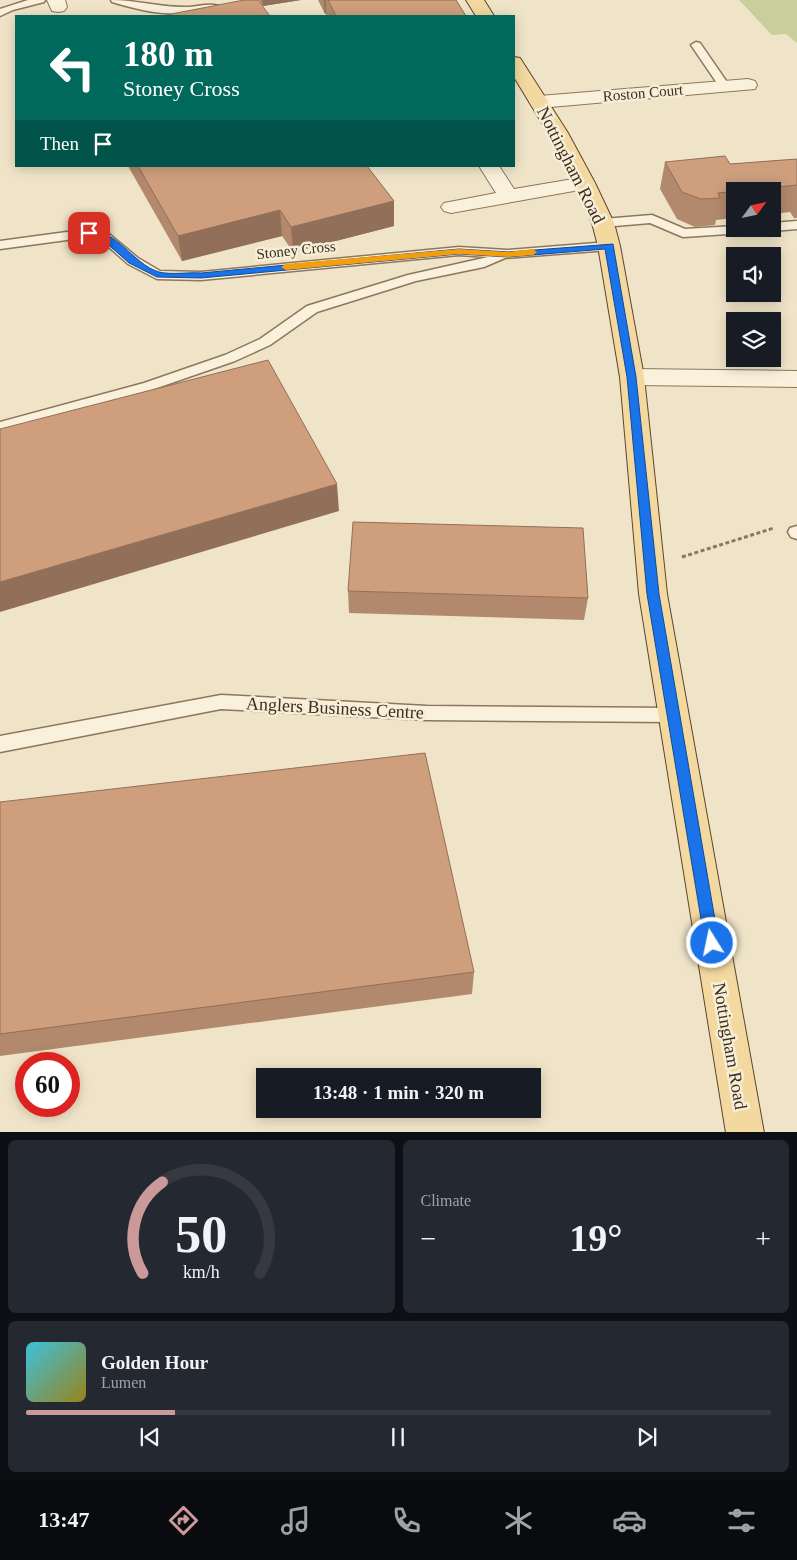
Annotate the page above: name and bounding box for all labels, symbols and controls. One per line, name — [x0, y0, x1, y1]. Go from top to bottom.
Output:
icon: left — [40, 35, 105, 100]
text: 180 m — [123, 35, 213, 74]
text: Stoney Cross — [123, 76, 240, 101]
street label: Roston Court — [602, 81, 685, 104]
street label: Nottingham Road — [533, 103, 609, 227]
icon: arrive — [89, 130, 117, 158]
text: Then — [40, 133, 79, 154]
north arrow — [726, 182, 781, 238]
map controls — [726, 182, 781, 367]
pin — [68, 212, 110, 254]
icon: arrive — [75, 219, 103, 247]
street label: Stoney Cross — [256, 238, 337, 262]
button: sound — [726, 247, 781, 302]
button: layers — [726, 312, 781, 367]
street label: Anglers Business Centre — [246, 693, 424, 723]
position arrow — [685, 916, 737, 968]
street label: Nottingham Road — [709, 981, 751, 1111]
speed limit sign: 60 — [15, 1052, 80, 1117]
text: 13:48 · 1 min · 320 m — [313, 1082, 484, 1103]
text: Climate — [421, 1192, 471, 1209]
text: 50 — [175, 1206, 227, 1263]
text: 19° — [569, 1217, 622, 1259]
text: − — [421, 1223, 436, 1254]
text: + — [755, 1223, 771, 1254]
text: km/h — [183, 1262, 220, 1282]
text: Golden Hour — [101, 1352, 208, 1373]
text: Lumen — [101, 1374, 146, 1391]
icon: previous — [136, 1423, 164, 1451]
icon: pause — [384, 1423, 412, 1451]
icon: next — [633, 1423, 661, 1451]
icon: directions — [166, 1503, 201, 1538]
icon: music — [278, 1503, 313, 1538]
icon: phone — [389, 1503, 424, 1538]
icon: climate — [501, 1503, 536, 1538]
icon: car — [612, 1503, 647, 1538]
icon: filters — [724, 1503, 759, 1538]
text: 13:47 — [38, 1507, 90, 1532]

